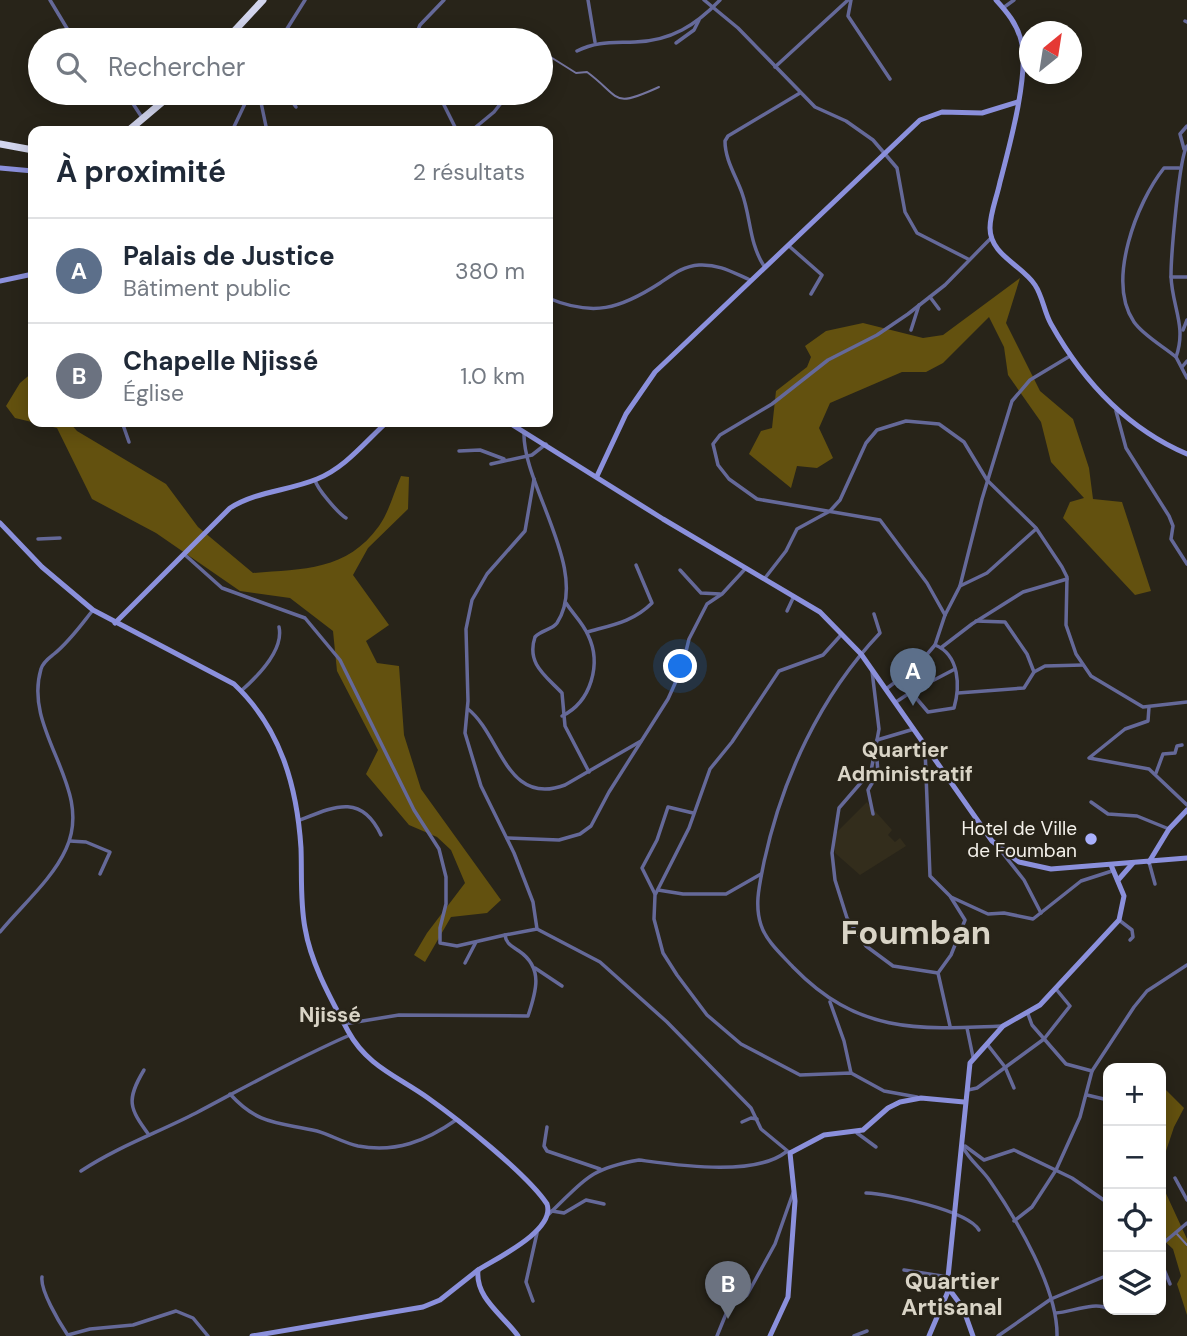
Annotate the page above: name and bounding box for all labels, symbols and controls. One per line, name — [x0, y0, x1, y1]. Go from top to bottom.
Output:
north arrow — [1019, 21, 1082, 84]
search box — [28, 28, 553, 105]
icon: search — [52, 48, 90, 86]
text: Rechercher — [108, 50, 245, 84]
text: À proximité — [56, 152, 226, 191]
text: 2 résultats — [413, 157, 525, 187]
text: Palais de Justice — [123, 239, 335, 273]
text: A — [71, 256, 87, 286]
text: 380 m — [455, 256, 525, 286]
text: Bâtiment public — [123, 273, 291, 303]
text: Chapelle Njissé — [123, 344, 318, 378]
text: B — [72, 361, 86, 391]
text: 1.0 km — [460, 361, 525, 391]
text: Église — [123, 378, 184, 408]
pin: A — [890, 648, 936, 706]
your location — [663, 649, 697, 683]
district label: Quartier Administratif — [837, 736, 973, 788]
place label: Hotel de Ville de Foumban — [962, 816, 1077, 863]
marker: Hotel de Ville de Foumban — [1083, 831, 1099, 847]
district label: Foumban — [841, 911, 991, 954]
district label: Njissé — [299, 1001, 361, 1029]
map controls — [1103, 1063, 1166, 1315]
button: + — [1103, 1063, 1166, 1126]
button: − — [1103, 1126, 1166, 1189]
button: locate — [1103, 1189, 1166, 1252]
button: layers — [1103, 1252, 1166, 1315]
pin: B — [705, 1261, 751, 1319]
district label: Quartier Artisanal — [901, 1266, 1003, 1322]

